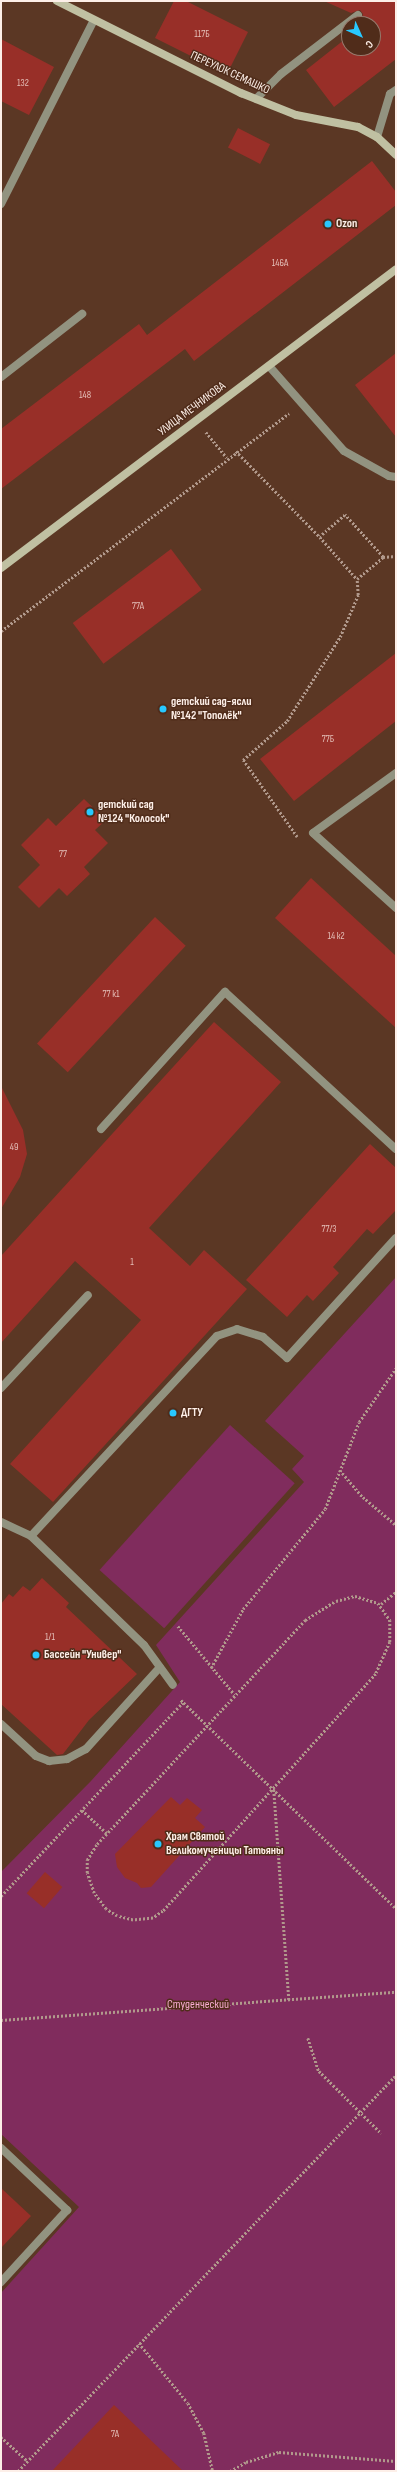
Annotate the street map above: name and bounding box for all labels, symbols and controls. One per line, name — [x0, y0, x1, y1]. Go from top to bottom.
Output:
north arrow — [341, 16, 381, 56]
house number: 117Б — [194, 29, 210, 41]
text: С — [363, 38, 376, 51]
street label: ПЕРЕУЛОК СЕМАШКО — [188, 48, 272, 98]
house number: 132 — [17, 78, 29, 90]
place label: Ozon — [336, 217, 357, 231]
marker: Ozon — [323, 219, 333, 229]
house number: 146А — [272, 258, 288, 270]
street label: УЛИЦА МЕЧНИКОВА — [156, 379, 228, 439]
house number: 148 — [79, 390, 91, 402]
house number: 77А — [132, 601, 144, 613]
place label: детский сад-ясли №142 "Тополёк" — [171, 695, 251, 723]
marker: детский сад-ясли №142 "Тополёк" — [158, 704, 168, 714]
house number: 77Б — [322, 734, 334, 746]
place label: детский сад №124 "Колосок" — [98, 798, 169, 826]
marker: детский сад №124 "Колосок" — [85, 807, 95, 817]
house number: 77 — [59, 849, 67, 861]
house number: 14 к2 — [327, 931, 345, 943]
house number: 77 к1 — [103, 989, 119, 1001]
house number: 49 — [10, 1142, 18, 1154]
house number: 77/3 — [321, 1224, 337, 1236]
house number: 1 — [130, 1257, 134, 1269]
place label: ДГТУ — [181, 1406, 203, 1420]
marker: ДГТУ — [168, 1408, 178, 1418]
house number: 1/1 — [45, 1632, 55, 1644]
place label: Бассейн "Универ" — [44, 1648, 121, 1662]
marker: Бассейн "Универ" — [31, 1650, 41, 1660]
place label: Храм Святой Великомученицы Татьяны — [166, 1830, 283, 1858]
marker: Храм Святой Великомученицы Татьяны — [153, 1839, 163, 1849]
park label: Студенческий — [167, 1998, 229, 2012]
house number: 7А — [111, 2429, 119, 2441]

